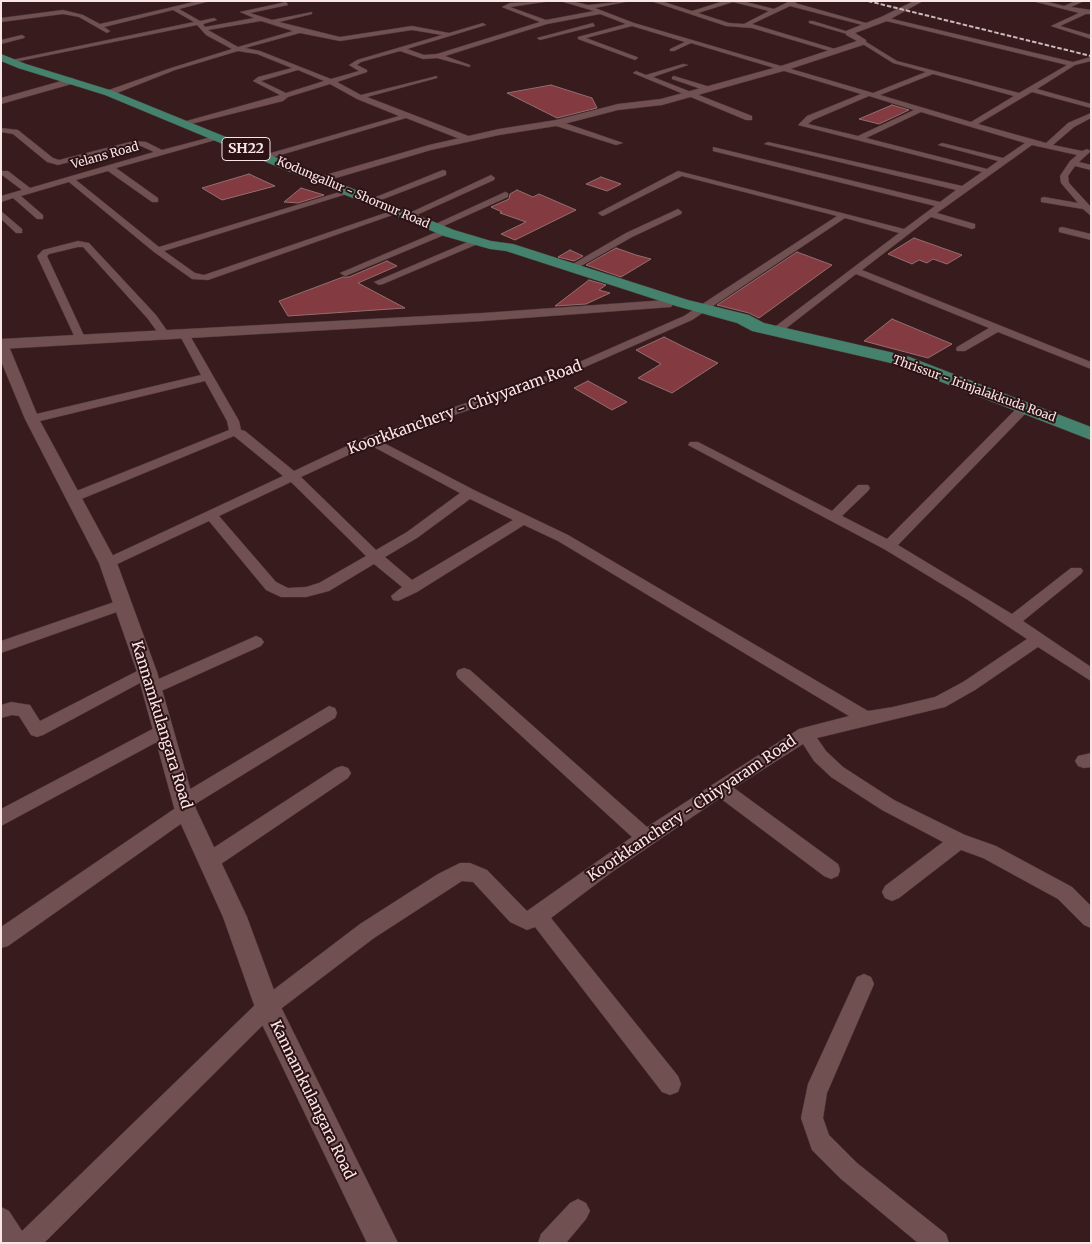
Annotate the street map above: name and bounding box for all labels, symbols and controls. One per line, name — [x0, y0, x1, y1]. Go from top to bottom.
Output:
road number: SH22 — [222, 138, 270, 160]
street label: Velans Road — [70, 139, 140, 173]
street label: Kodungallur - Shornur Road — [274, 154, 432, 232]
street label: Thrissur - Irinjalakkuda Road — [890, 353, 1058, 425]
street label: Koorkkanchery - Chiyyaram Road — [346, 357, 584, 459]
street label: Kannamkulangara Road — [127, 639, 195, 811]
street label: Koorkkanchery - Chiyyaram Road — [584, 732, 800, 886]
street label: Kannamkulangara Road — [266, 1018, 358, 1182]

